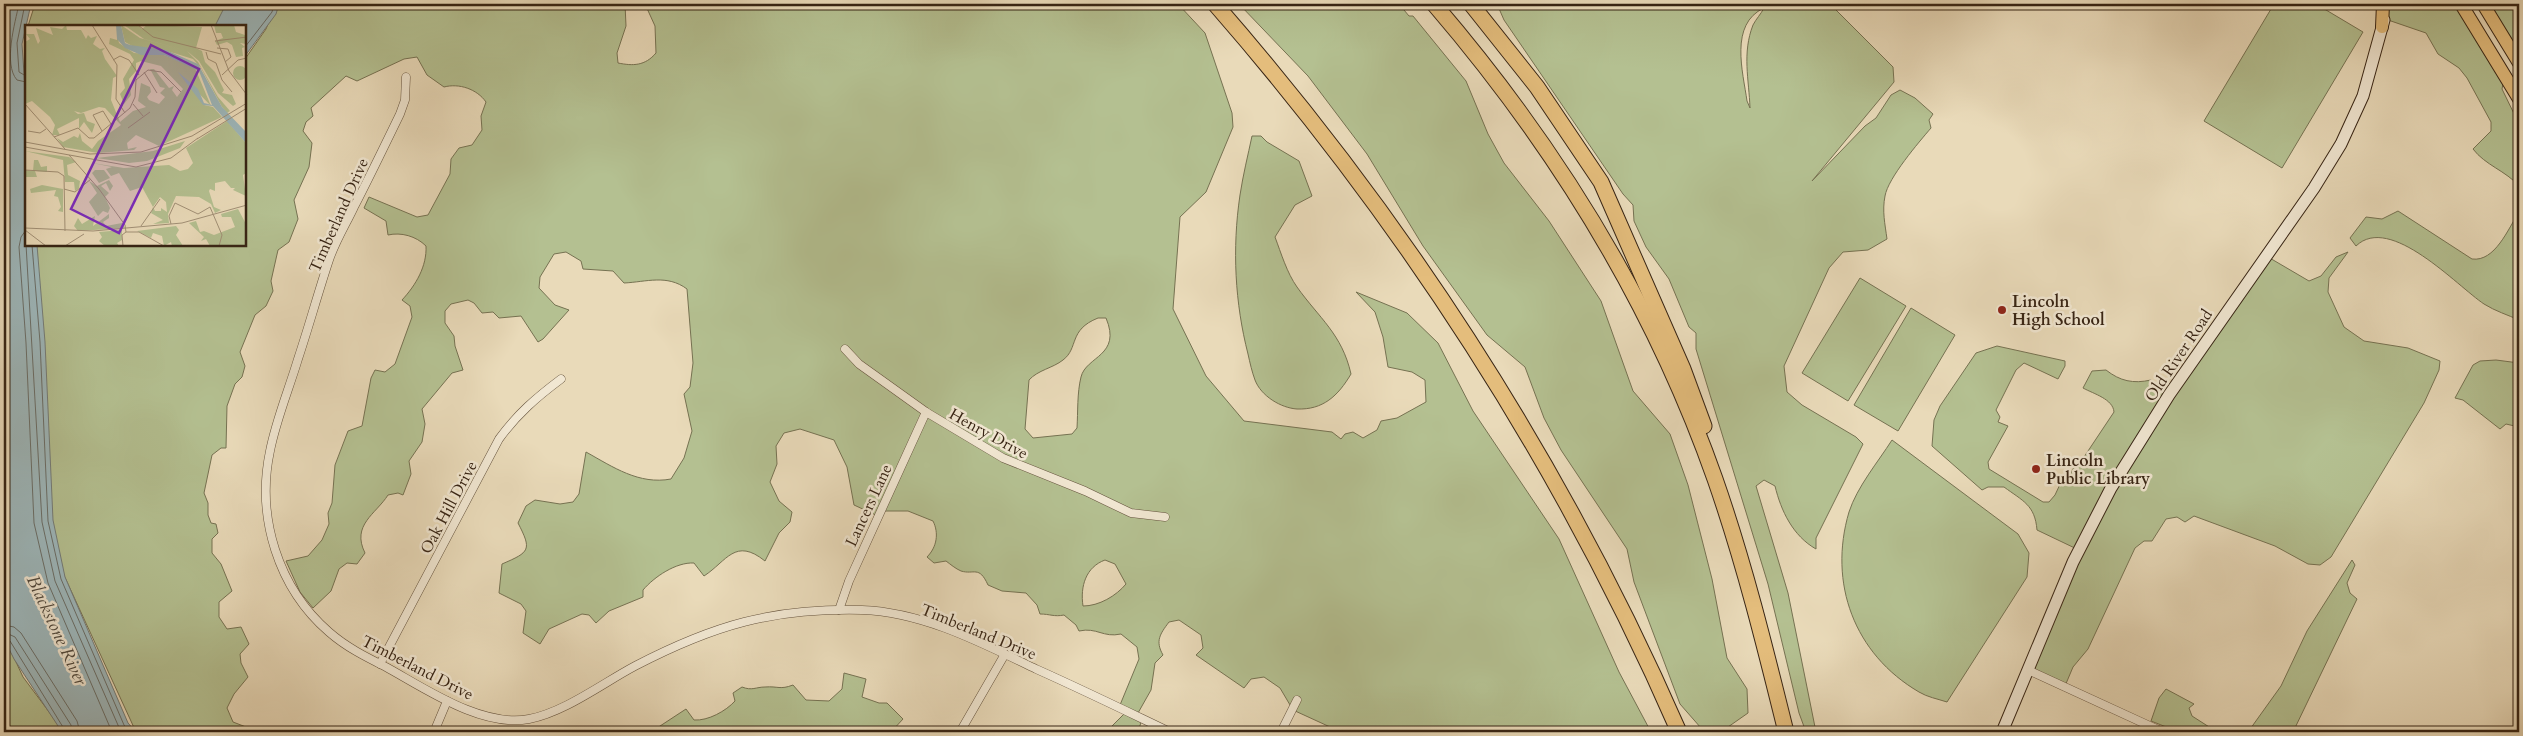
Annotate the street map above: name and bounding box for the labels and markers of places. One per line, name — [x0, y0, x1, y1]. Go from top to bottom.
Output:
place label: Lincoln High School — [2012, 291, 2105, 331]
marker: Lincoln High School — [1996, 304, 2008, 316]
place label: Lincoln Public Library — [2046, 450, 2150, 490]
marker: Lincoln Public Library — [2030, 463, 2042, 475]

